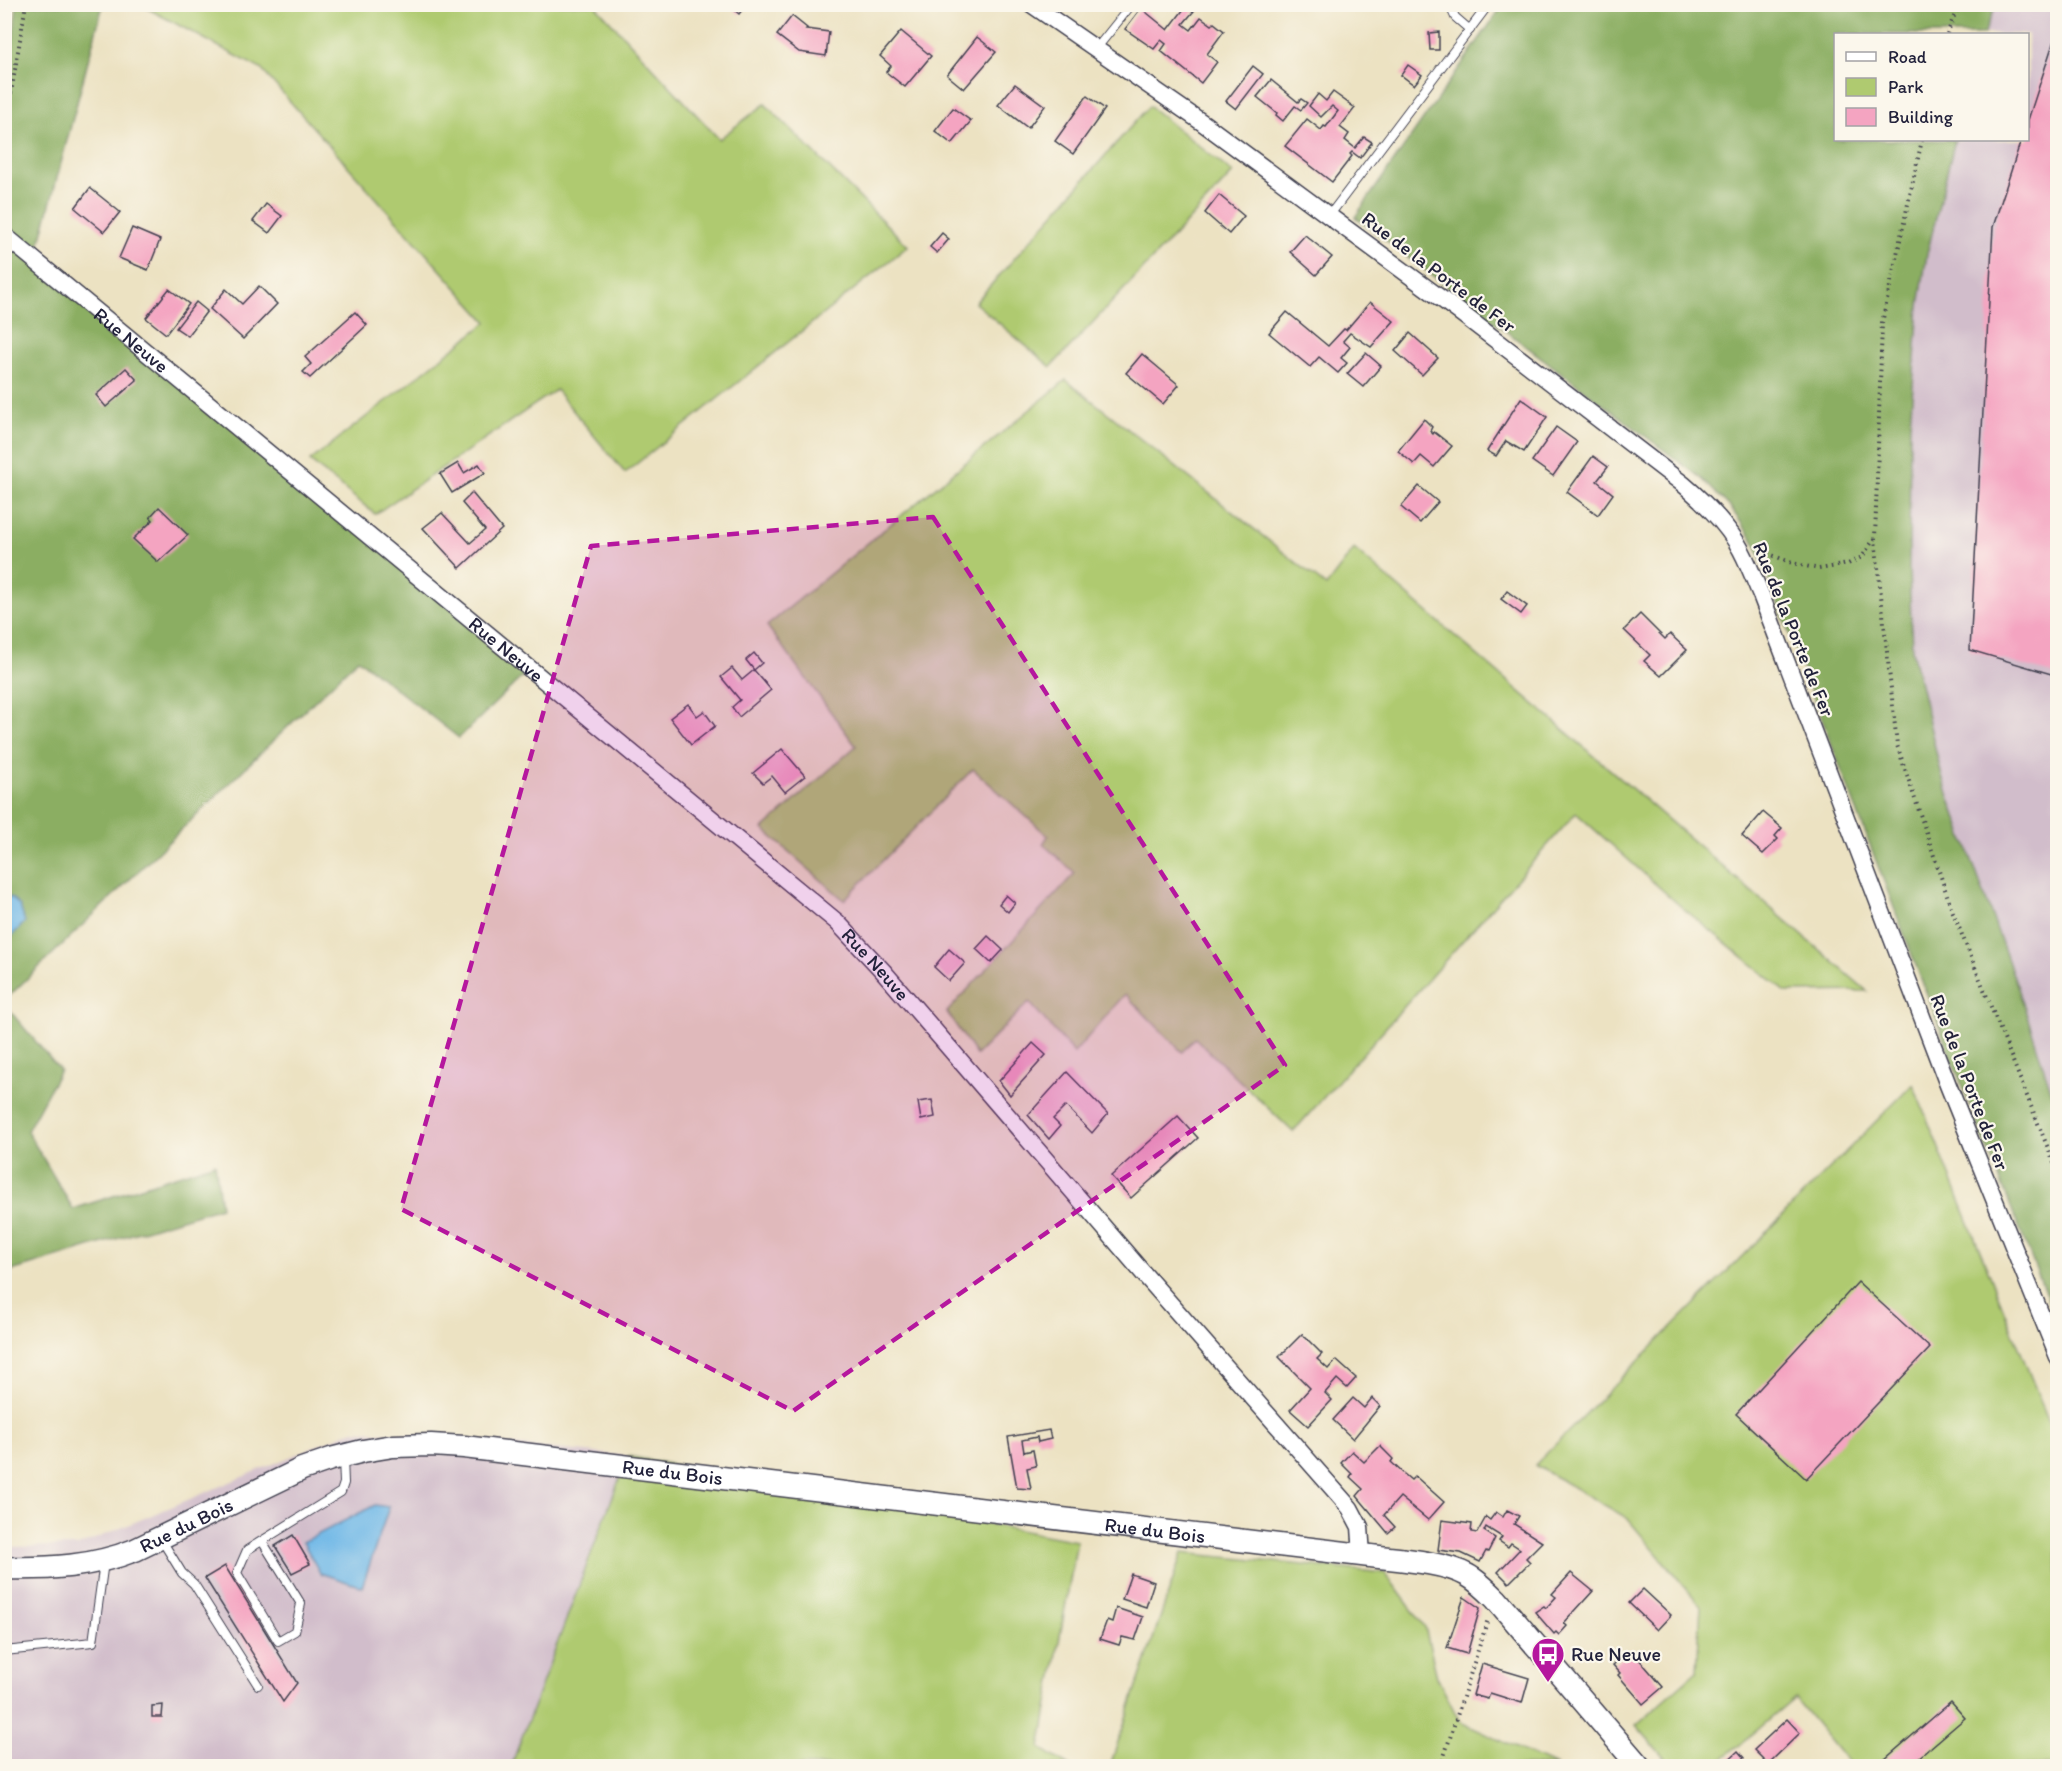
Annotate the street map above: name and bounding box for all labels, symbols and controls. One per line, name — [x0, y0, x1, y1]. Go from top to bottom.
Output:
legend — [1834, 33, 2029, 141]
text: Road — [1888, 46, 1927, 68]
text: Park — [1888, 76, 1923, 98]
text: Building — [1888, 106, 1954, 128]
street label: Rue de la Porte de Fer — [1357, 206, 1521, 338]
street label: Rue Neuve — [89, 302, 174, 378]
street label: Rue de la Porte de Fer — [1748, 538, 1840, 720]
street label: Rue Neuve — [464, 611, 549, 687]
street label: Rue Neuve — [837, 923, 915, 1005]
street label: Rue de la Porte de Fer — [1925, 991, 2015, 1173]
street label: Rue du Bois — [621, 1454, 724, 1490]
street label: Rue du Bois — [135, 1492, 237, 1558]
street label: Rue du Bois — [1104, 1512, 1207, 1548]
bus stop icon: Rue Neuve — [1530, 1636, 1566, 1683]
place label: Rue Neuve — [1571, 1642, 1661, 1666]

